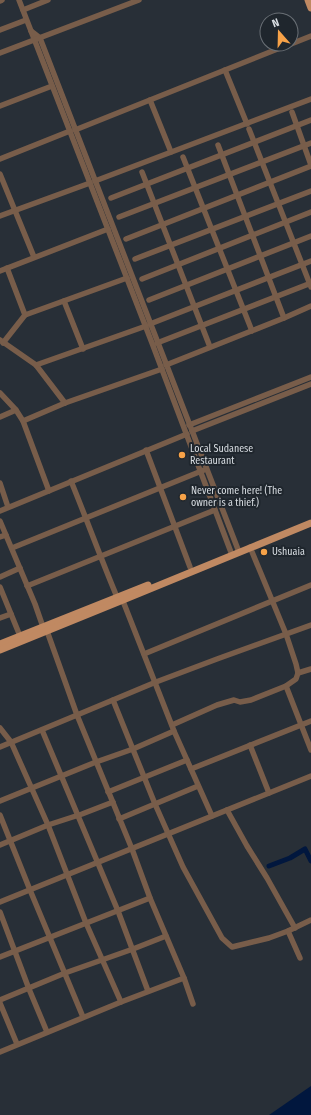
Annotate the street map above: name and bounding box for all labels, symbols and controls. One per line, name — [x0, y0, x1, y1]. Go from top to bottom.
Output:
north arrow — [259, 12, 299, 52]
text: N — [270, 16, 281, 30]
place label: Local Sudanese Restaurant — [190, 443, 253, 467]
marker: Local Sudanese Restaurant — [177, 450, 187, 460]
place label: Never come here! (The owner is a thief.) — [191, 484, 282, 509]
marker: Never come here! (The owner is a thief.) — [178, 492, 188, 502]
place label: Ushuaia — [272, 546, 305, 558]
marker: Ushuaia — [259, 547, 269, 557]

